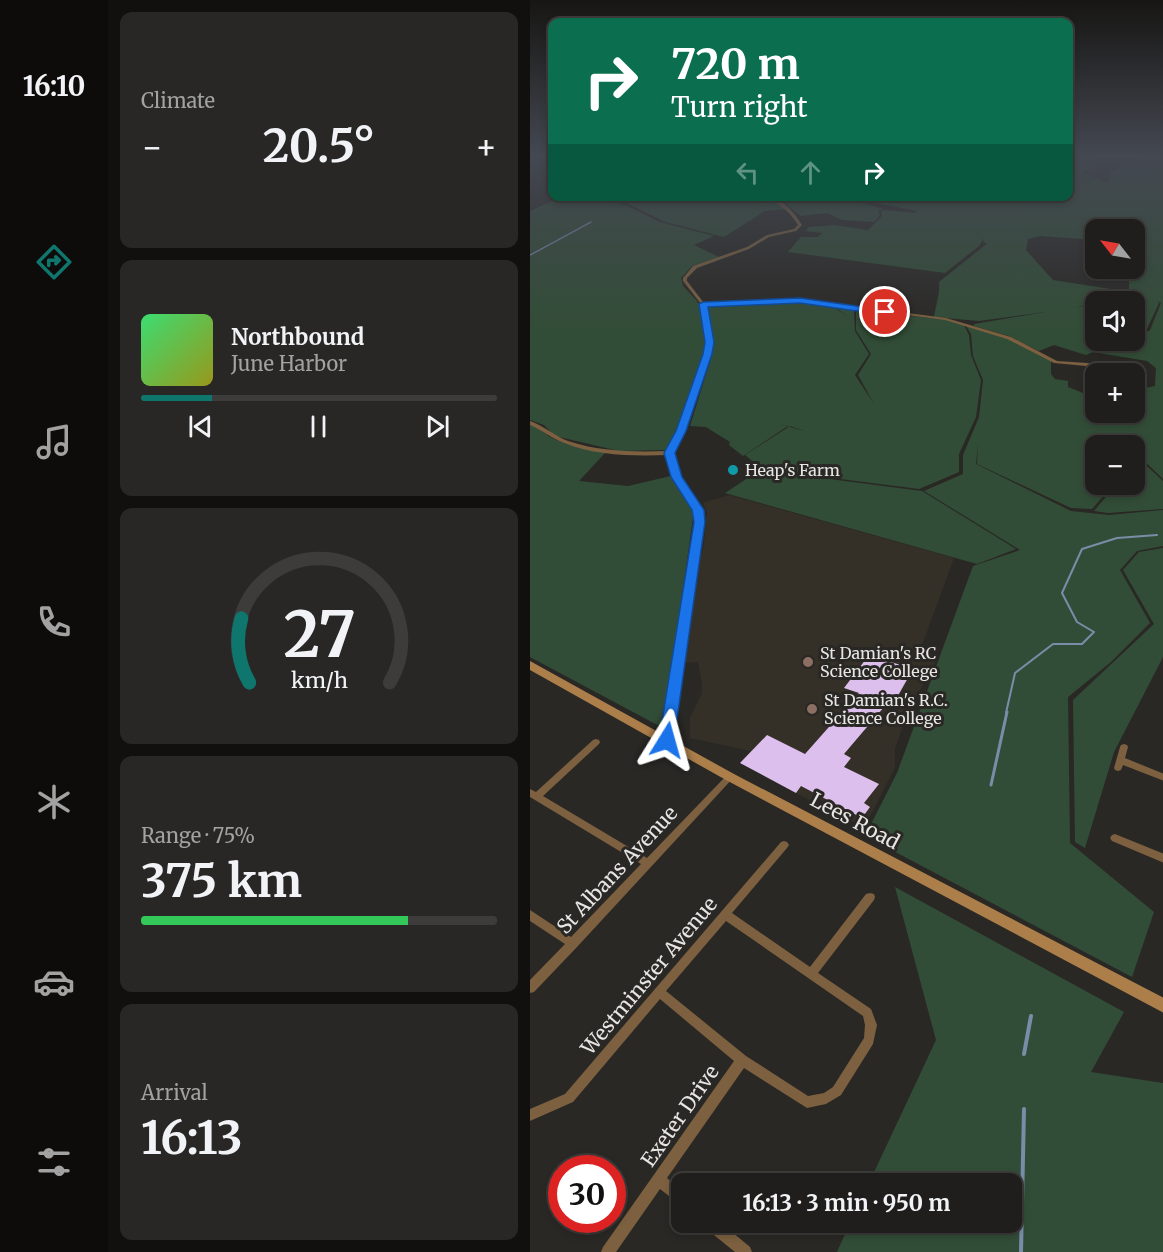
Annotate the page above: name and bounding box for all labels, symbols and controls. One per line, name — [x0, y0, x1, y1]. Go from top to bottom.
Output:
text: 720 m — [671, 38, 800, 90]
icon: right — [572, 42, 650, 120]
text: 16:10 — [23, 69, 85, 103]
text: Climate — [141, 88, 215, 113]
text: Turn right — [671, 90, 808, 124]
text: 20.5° — [263, 118, 375, 174]
text: − — [141, 127, 163, 168]
text: + — [475, 127, 497, 168]
icon: left — [731, 156, 764, 189]
icon: ahead — [794, 156, 827, 189]
icon: right — [857, 156, 890, 189]
north arrow — [1085, 219, 1145, 279]
map controls — [1085, 219, 1145, 495]
icon: directions — [33, 241, 75, 283]
pin — [859, 286, 910, 337]
button: sound — [1085, 291, 1145, 351]
icon: arrive — [868, 295, 901, 328]
text: Northbound — [231, 323, 364, 351]
text: June Harbor — [231, 351, 347, 376]
button: + — [1085, 363, 1145, 423]
icon: previous — [184, 410, 217, 443]
icon: pause — [302, 410, 335, 443]
icon: next — [421, 410, 454, 443]
icon: music — [33, 421, 75, 463]
button: − — [1085, 435, 1145, 495]
place label: Heap's Farm — [745, 460, 840, 480]
marker: Heap's Farm — [726, 463, 740, 477]
text: 27 — [283, 596, 355, 674]
icon: phone — [33, 601, 75, 643]
place label: St Damian's RC Science College — [820, 643, 938, 681]
marker: St Damian's RC Science College — [801, 655, 815, 669]
text: km/h — [291, 667, 347, 694]
place label: St Damian's R.C. Science College — [824, 690, 948, 728]
marker: St Damian's R.C. Science College — [805, 702, 819, 716]
position arrow — [635, 708, 699, 772]
icon: climate — [33, 781, 75, 823]
street label: Lees Road — [806, 787, 904, 854]
street label: St Albans Avenue — [551, 801, 682, 939]
text: Range · 75% — [141, 823, 255, 848]
text: 375 km — [141, 853, 302, 909]
street label: Westminster Avenue — [575, 892, 722, 1061]
icon: car — [33, 961, 75, 1003]
street label: Exeter Drive — [635, 1060, 724, 1171]
text: Arrival — [141, 1080, 208, 1105]
text: 16:13 — [141, 1110, 243, 1166]
icon: filters — [33, 1141, 75, 1183]
speed limit sign: 30 — [548, 1155, 626, 1233]
text: 16:13 · 3 min · 950 m — [743, 1189, 950, 1217]

